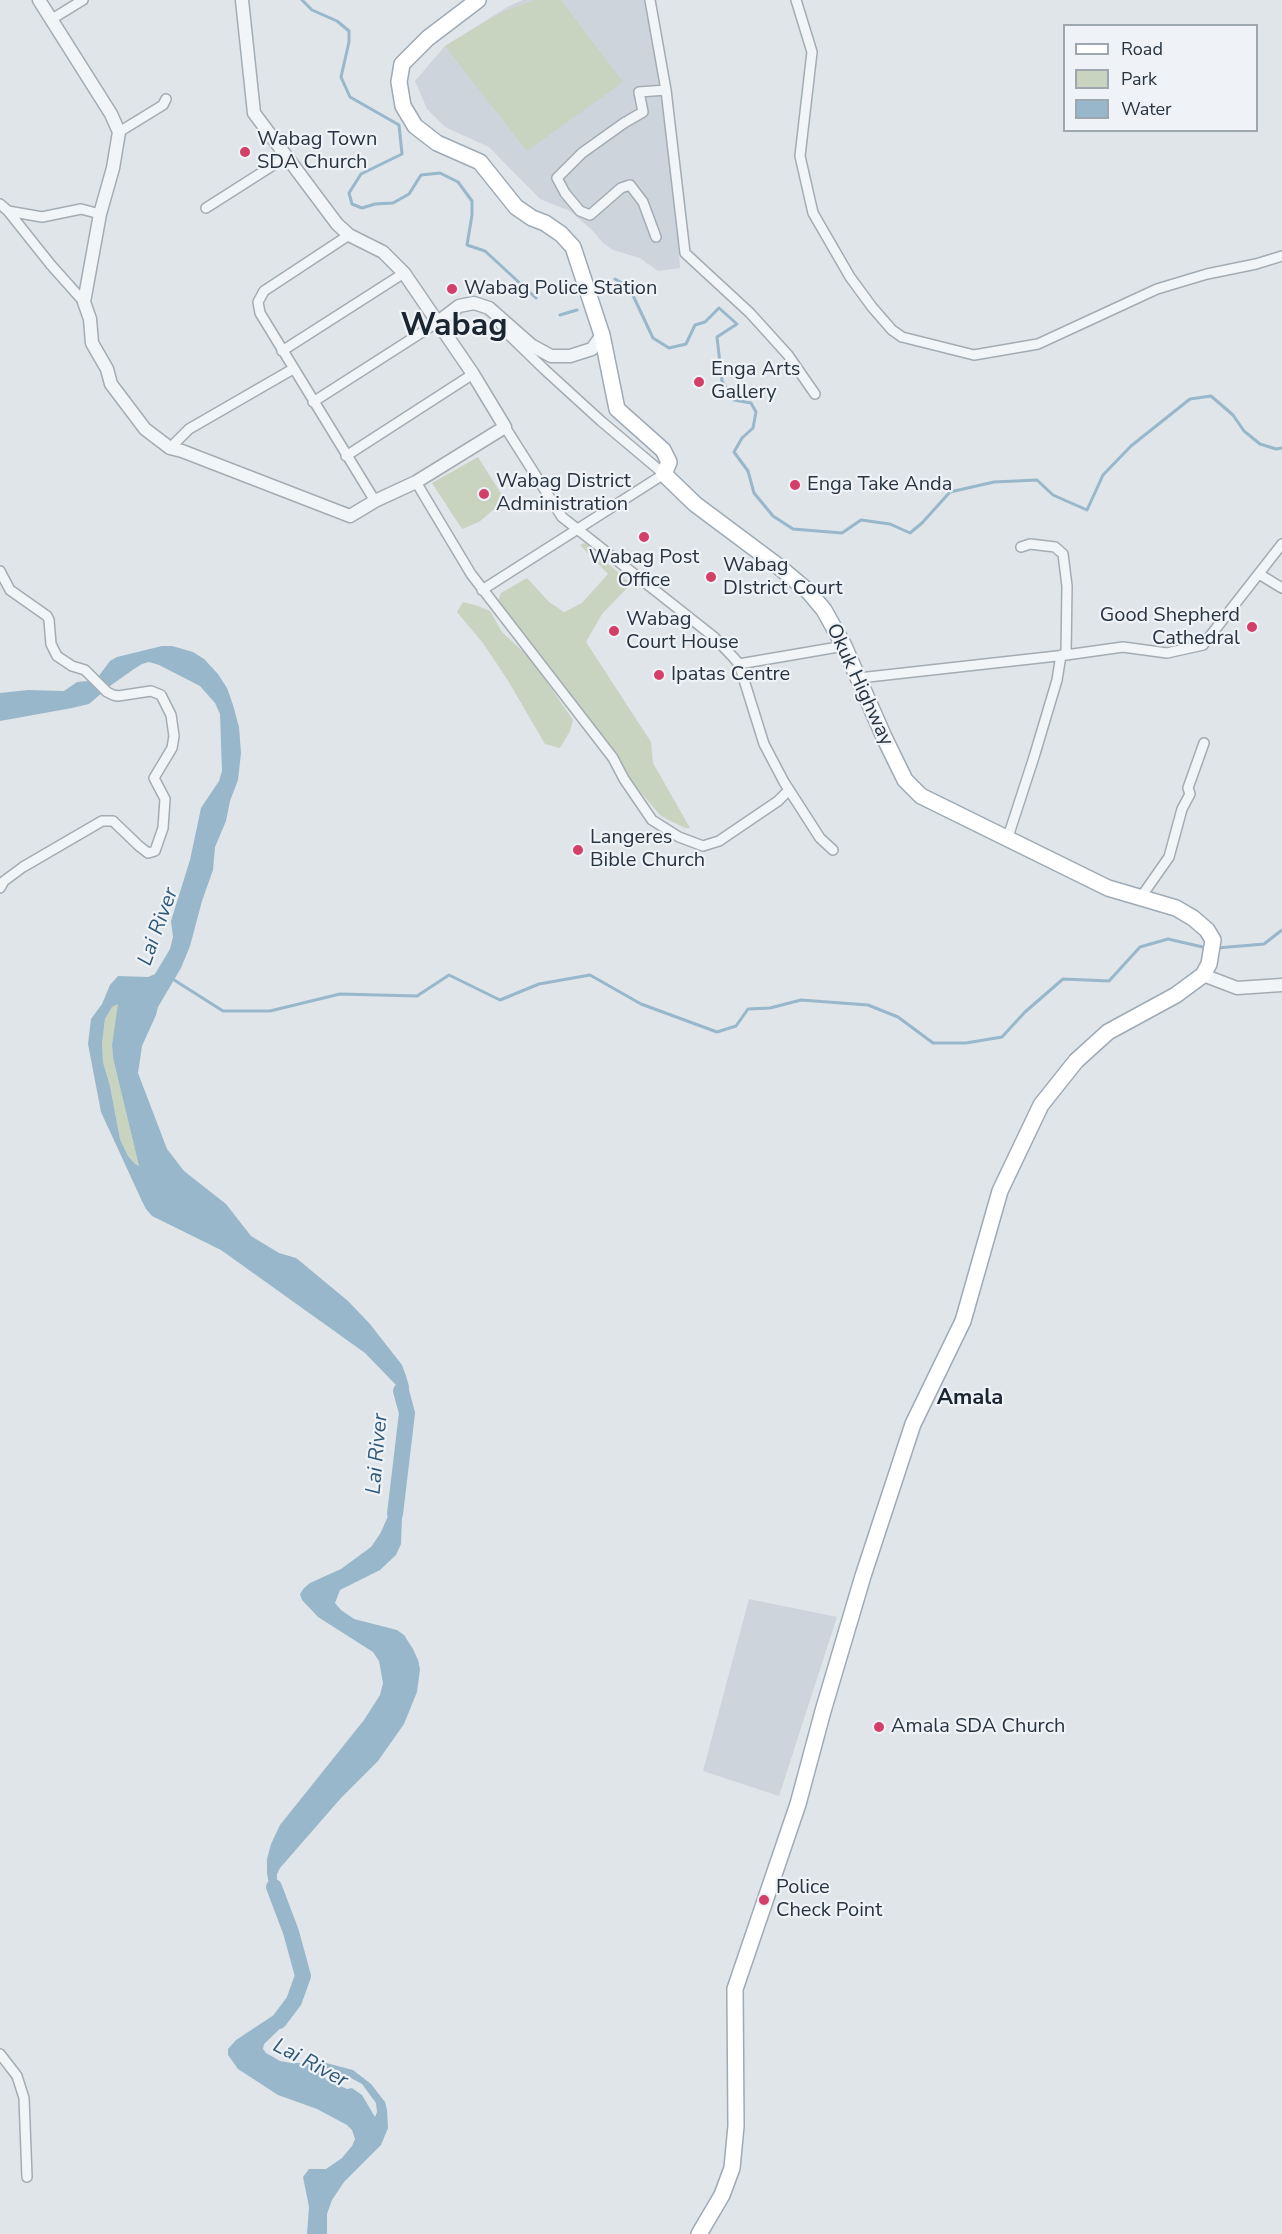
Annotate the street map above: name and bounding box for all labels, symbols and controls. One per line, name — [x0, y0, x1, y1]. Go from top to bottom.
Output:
legend — [1063, 24, 1258, 132]
text: Road — [1121, 37, 1163, 61]
text: Park — [1121, 67, 1157, 91]
text: Water — [1121, 97, 1172, 121]
place label: Wabag Town SDA Church — [257, 128, 377, 175]
marker: Wabag Town SDA Church — [238, 145, 252, 159]
place label: Wabag Police Station — [464, 277, 657, 301]
marker: Wabag Police Station — [445, 282, 459, 296]
district label: Wabag — [400, 308, 508, 346]
place label: Enga Arts Gallery — [711, 358, 800, 405]
marker: Enga Arts Gallery — [692, 375, 706, 389]
place label: Wabag District Administration — [496, 470, 631, 517]
place label: Enga Take Anda — [807, 473, 952, 497]
marker: Enga Take Anda — [788, 478, 802, 492]
marker: Wabag District Administration — [477, 487, 491, 501]
marker: Wabag Post Office — [637, 530, 651, 544]
place label: Wabag Post Office — [589, 546, 699, 593]
place label: Wabag DIstrict Court — [723, 554, 842, 601]
marker: Wabag DIstrict Court — [704, 570, 718, 584]
place label: Good Shepherd Cathedral — [1100, 604, 1240, 651]
place label: Wabag Court House — [626, 608, 739, 655]
street label: Okuk Highway — [820, 620, 898, 750]
marker: Good Shepherd Cathedral — [1245, 620, 1259, 634]
marker: Wabag Court House — [607, 624, 621, 638]
place label: Ipatas Centre — [671, 663, 790, 687]
marker: Ipatas Centre — [652, 668, 666, 682]
place label: Langeres Bible Church — [590, 826, 705, 873]
marker: Langeres Bible Church — [571, 843, 585, 857]
water label: Lai River — [133, 885, 185, 969]
district label: Amala — [937, 1386, 1003, 1412]
water label: Lai River — [362, 1413, 394, 1495]
place label: Amala SDA Church — [891, 1715, 1065, 1739]
marker: Amala SDA Church — [872, 1720, 886, 1734]
place label: Police Check Point — [776, 1876, 882, 1923]
marker: Police Check Point — [757, 1893, 771, 1907]
water label: Lai River — [268, 2034, 352, 2094]

